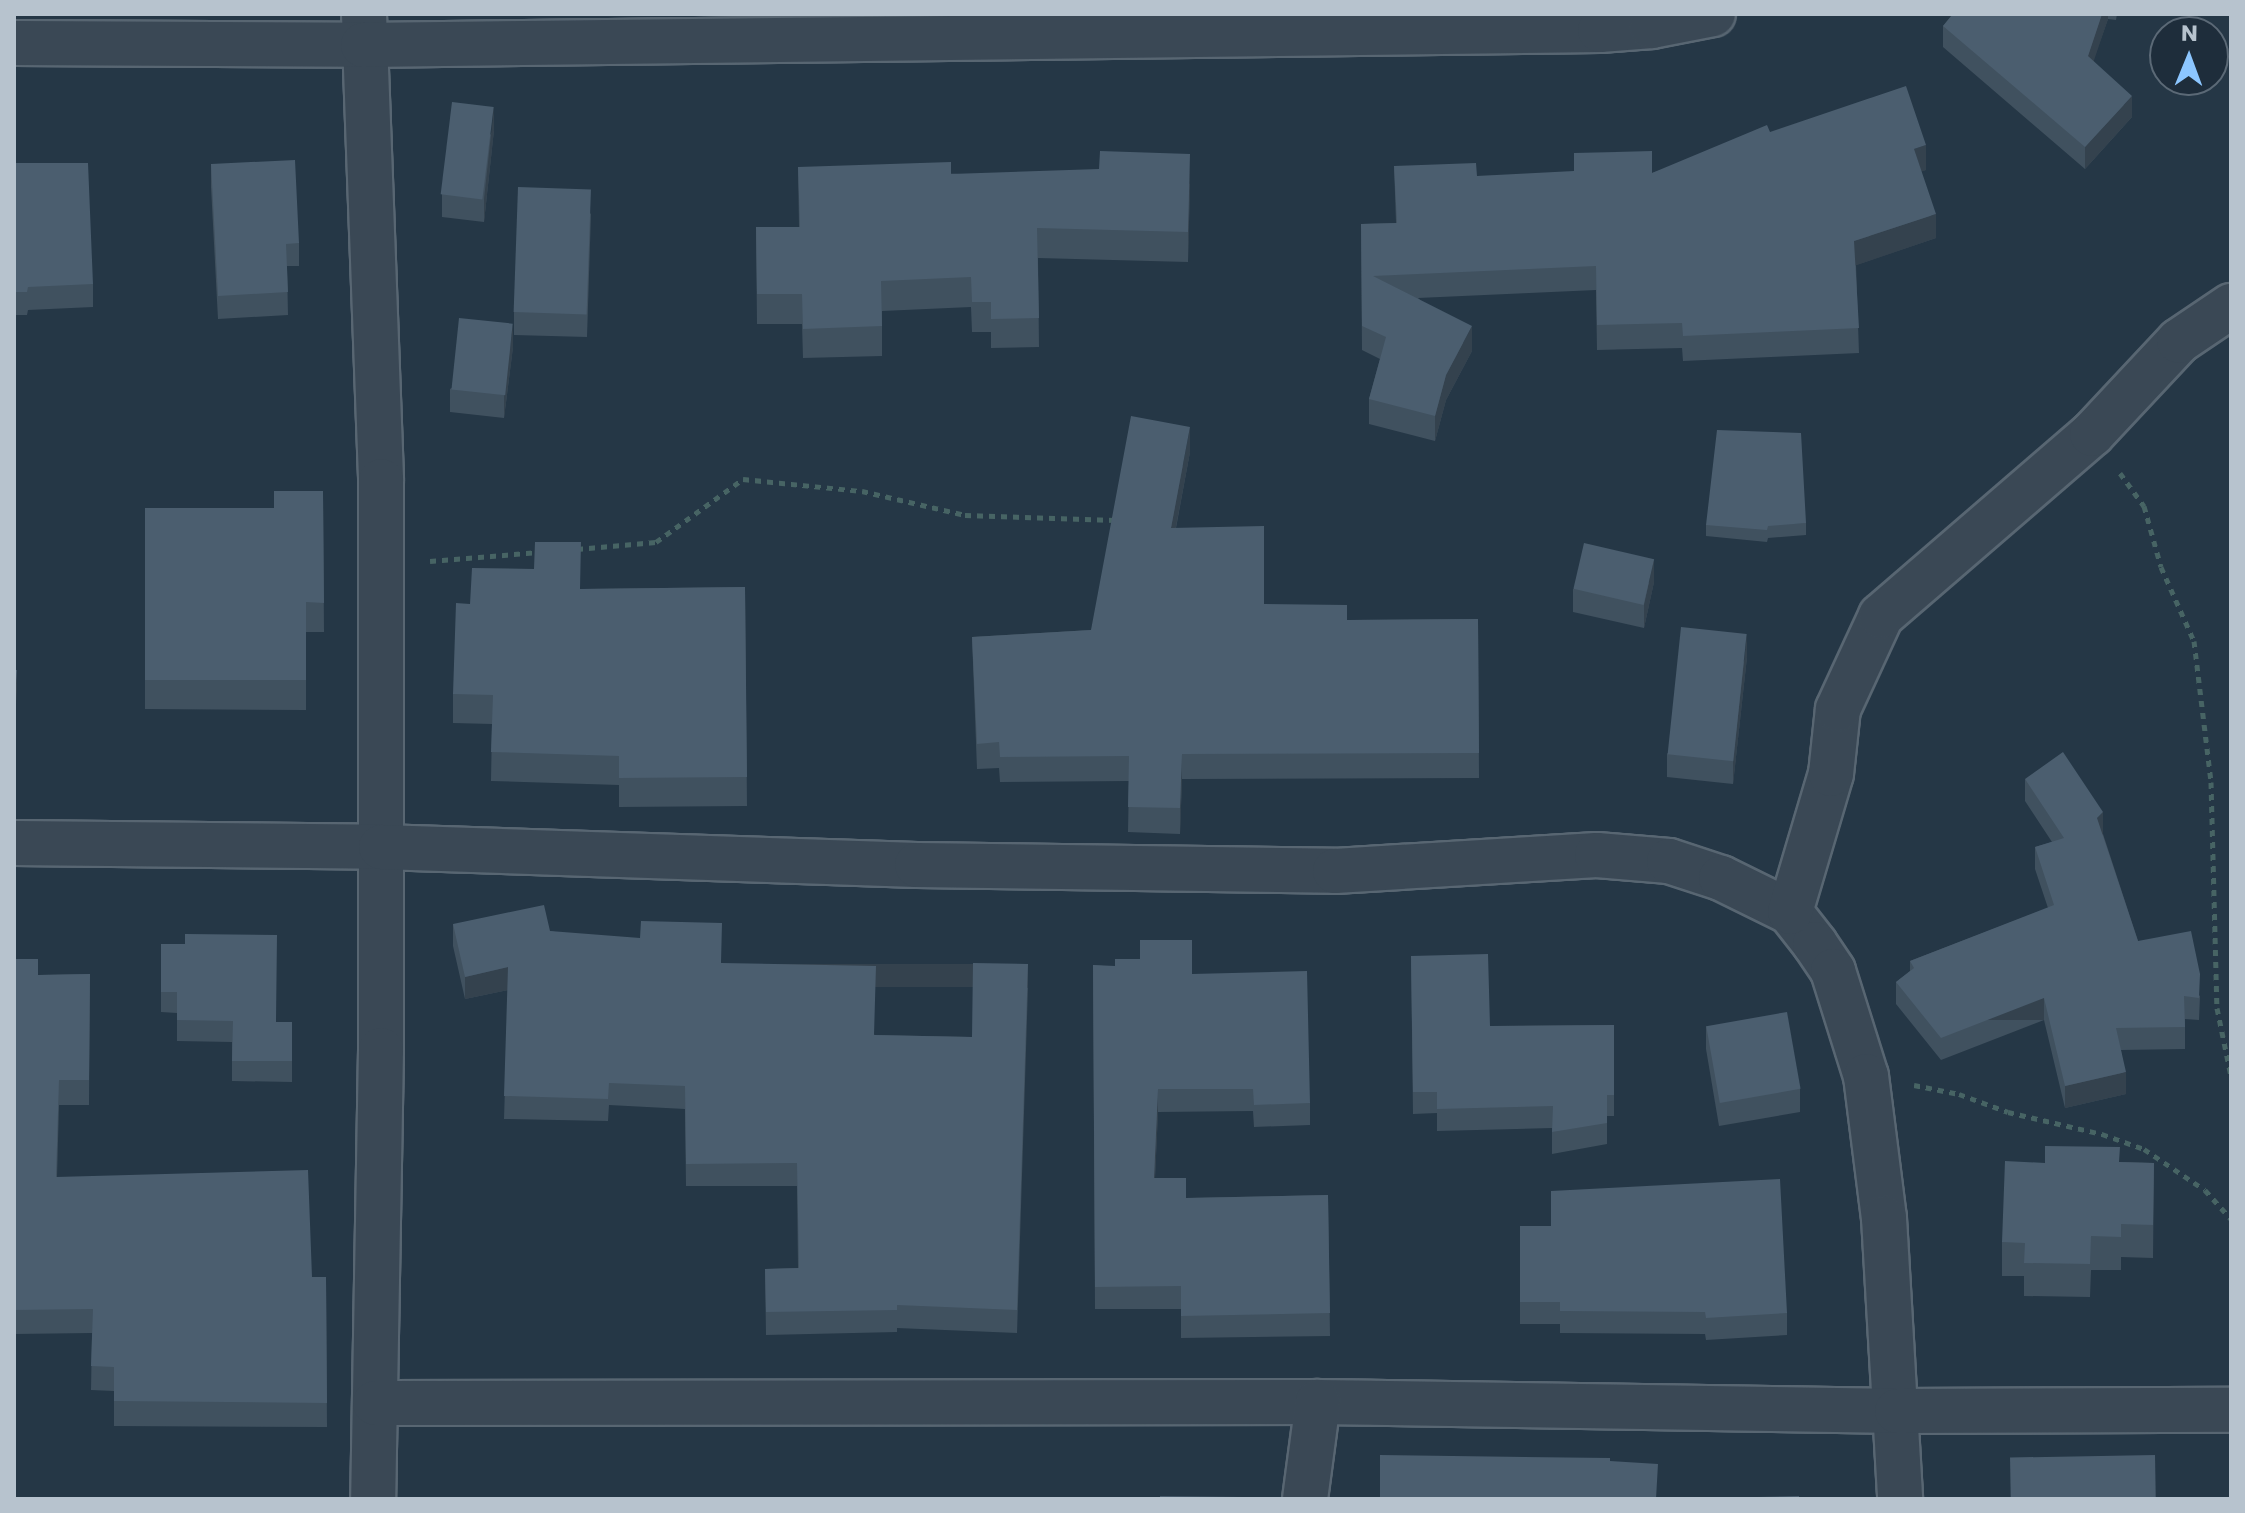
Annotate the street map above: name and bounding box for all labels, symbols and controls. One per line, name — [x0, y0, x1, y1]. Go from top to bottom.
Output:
north arrow — [2149, 16, 2229, 96]
text: N — [2181, 18, 2198, 49]

